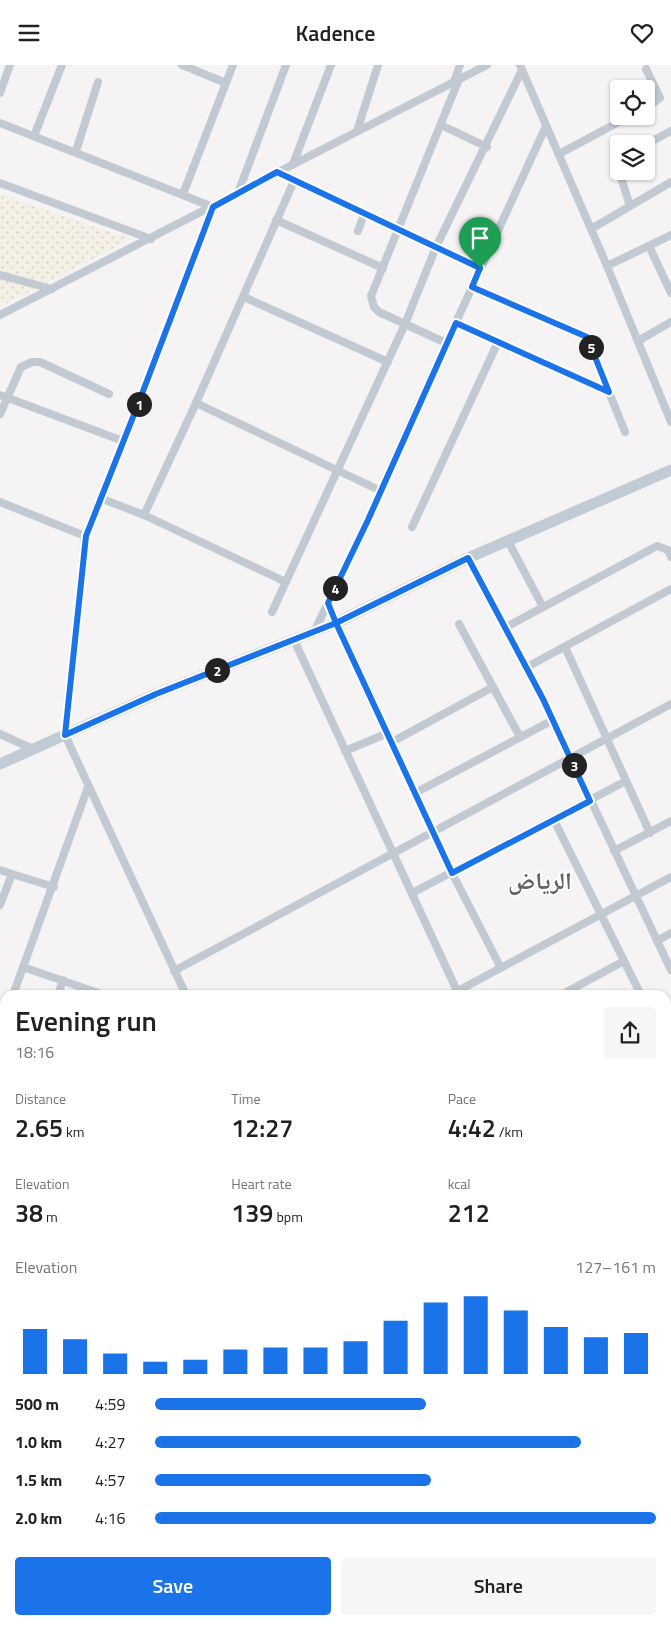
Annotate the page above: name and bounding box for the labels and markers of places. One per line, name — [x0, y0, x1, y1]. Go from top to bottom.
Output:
pin — [459, 217, 501, 268]
pin: 5 — [578, 335, 604, 359]
pin: 1 — [126, 391, 152, 417]
pin: 4 — [322, 575, 348, 601]
pin: 2 — [204, 657, 230, 683]
pin: 3 — [562, 753, 586, 777]

